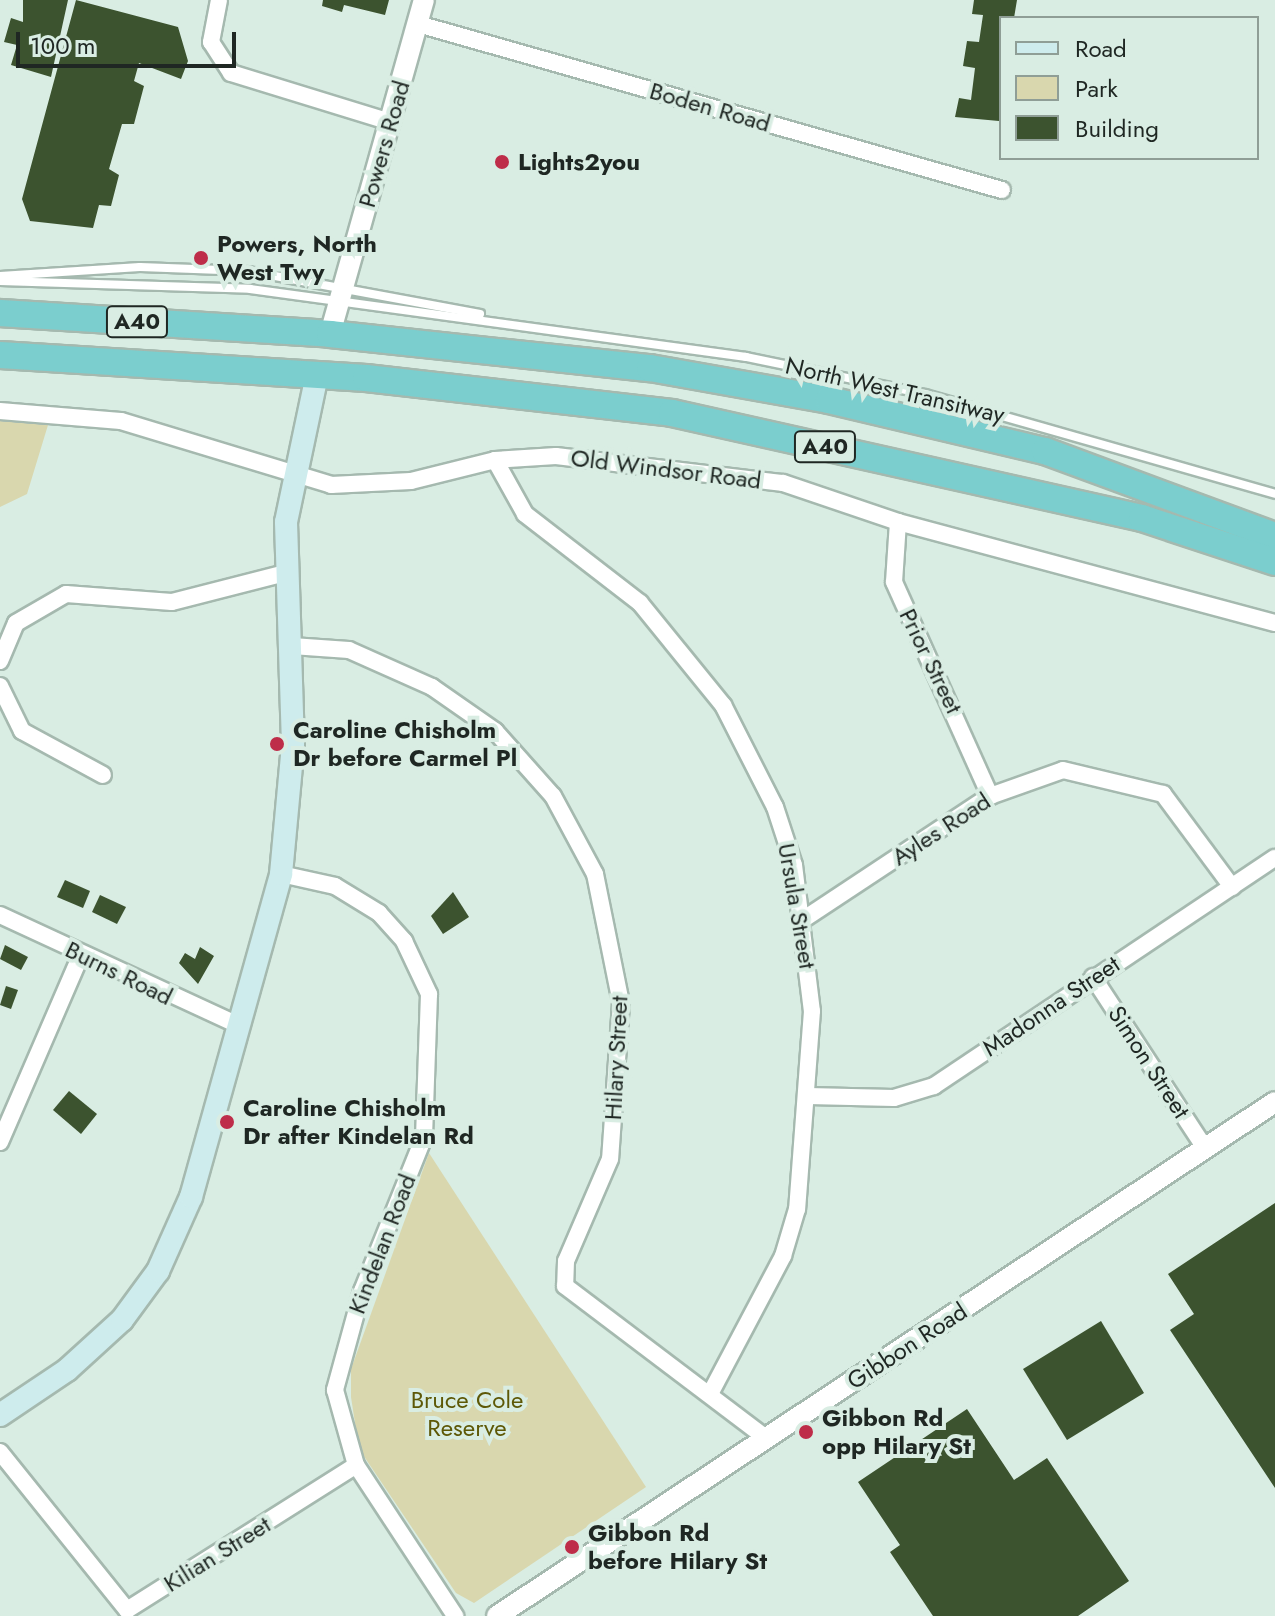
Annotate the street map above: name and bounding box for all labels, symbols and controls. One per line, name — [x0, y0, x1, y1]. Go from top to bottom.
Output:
scale bar — [20, 16, 240, 66]
legend — [999, 16, 1259, 160]
text: 100 m — [30, 28, 96, 63]
text: Road — [1075, 31, 1127, 66]
text: Park — [1075, 71, 1118, 106]
street label: Boden Road — [646, 76, 774, 138]
street label: Powers Road — [352, 77, 416, 211]
text: Building — [1075, 111, 1159, 146]
place label: Lights2you — [518, 148, 640, 176]
marker: Lights2you — [493, 153, 511, 171]
place label: Powers, North West Twy — [217, 230, 377, 286]
marker: Powers, North West Twy — [192, 249, 210, 267]
road number: A40 — [105, 304, 169, 340]
street label: North West Transitway — [783, 351, 1007, 429]
road number: A40 — [793, 429, 857, 465]
street label: Old Windsor Road — [569, 443, 763, 495]
street label: Prior Street — [893, 604, 969, 718]
place label: Caroline Chisholm Dr before Carmel Pl — [293, 716, 517, 772]
marker: Caroline Chisholm Dr before Carmel Pl — [268, 735, 286, 753]
street label: Ayles Road — [886, 786, 996, 872]
street label: Ursula Street — [772, 841, 822, 971]
street label: Burns Road — [61, 935, 177, 1011]
street label: Madonna Street — [977, 950, 1125, 1062]
street label: Hilary Street — [598, 995, 634, 1121]
street label: Simon Street — [1102, 1000, 1196, 1124]
place label: Caroline Chisholm Dr after Kindelan Rd — [243, 1094, 474, 1150]
marker: Caroline Chisholm Dr after Kindelan Rd — [218, 1113, 236, 1131]
street label: Kindelan Road — [342, 1170, 422, 1318]
street label: Gibbon Road — [842, 1297, 972, 1395]
park label: Bruce Cole Reserve — [411, 1386, 523, 1442]
place label: Gibbon Rd opp Hilary St — [822, 1404, 971, 1460]
marker: Gibbon Rd opp Hilary St — [797, 1423, 815, 1441]
street label: Kilian Street — [158, 1510, 276, 1598]
place label: Gibbon Rd before Hilary St — [588, 1519, 767, 1575]
marker: Gibbon Rd before Hilary St — [563, 1538, 581, 1556]

